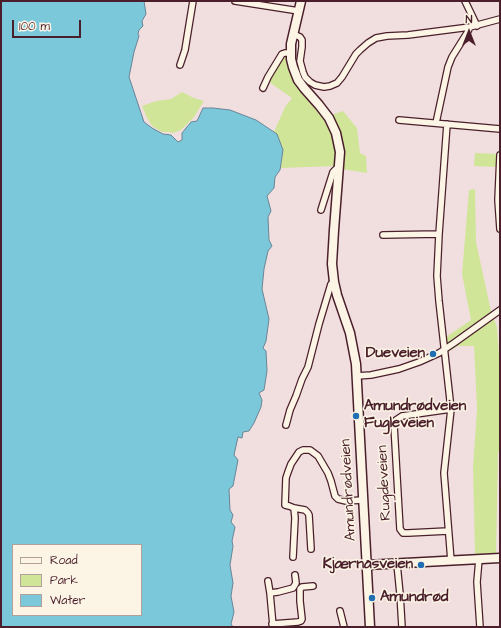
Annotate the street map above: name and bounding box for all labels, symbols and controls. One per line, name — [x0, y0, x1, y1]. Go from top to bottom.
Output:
scale bar — [14, 12, 83, 38]
north arrow — [449, 12, 489, 52]
text: N — [466, 12, 472, 27]
text: 100 m — [19, 18, 50, 35]
place label: Dueveien — [366, 345, 425, 363]
marker: Dueveien — [428, 349, 438, 359]
place label: Amundrødveien Fugleveien — [364, 398, 466, 433]
marker: Amundrødveien Fugleveien — [351, 411, 361, 421]
street label: Amundrødveien — [337, 438, 361, 542]
street label: Rugdeveien — [374, 445, 396, 521]
legend — [12, 544, 142, 616]
text: Road — [50, 552, 78, 569]
place label: Kjærnåsveien — [323, 556, 413, 574]
marker: Kjærnåsveien — [416, 560, 426, 570]
text: Park — [50, 572, 78, 589]
place label: Amundrød — [380, 589, 448, 607]
text: Water — [50, 592, 85, 609]
marker: Amundrød — [367, 593, 377, 603]

